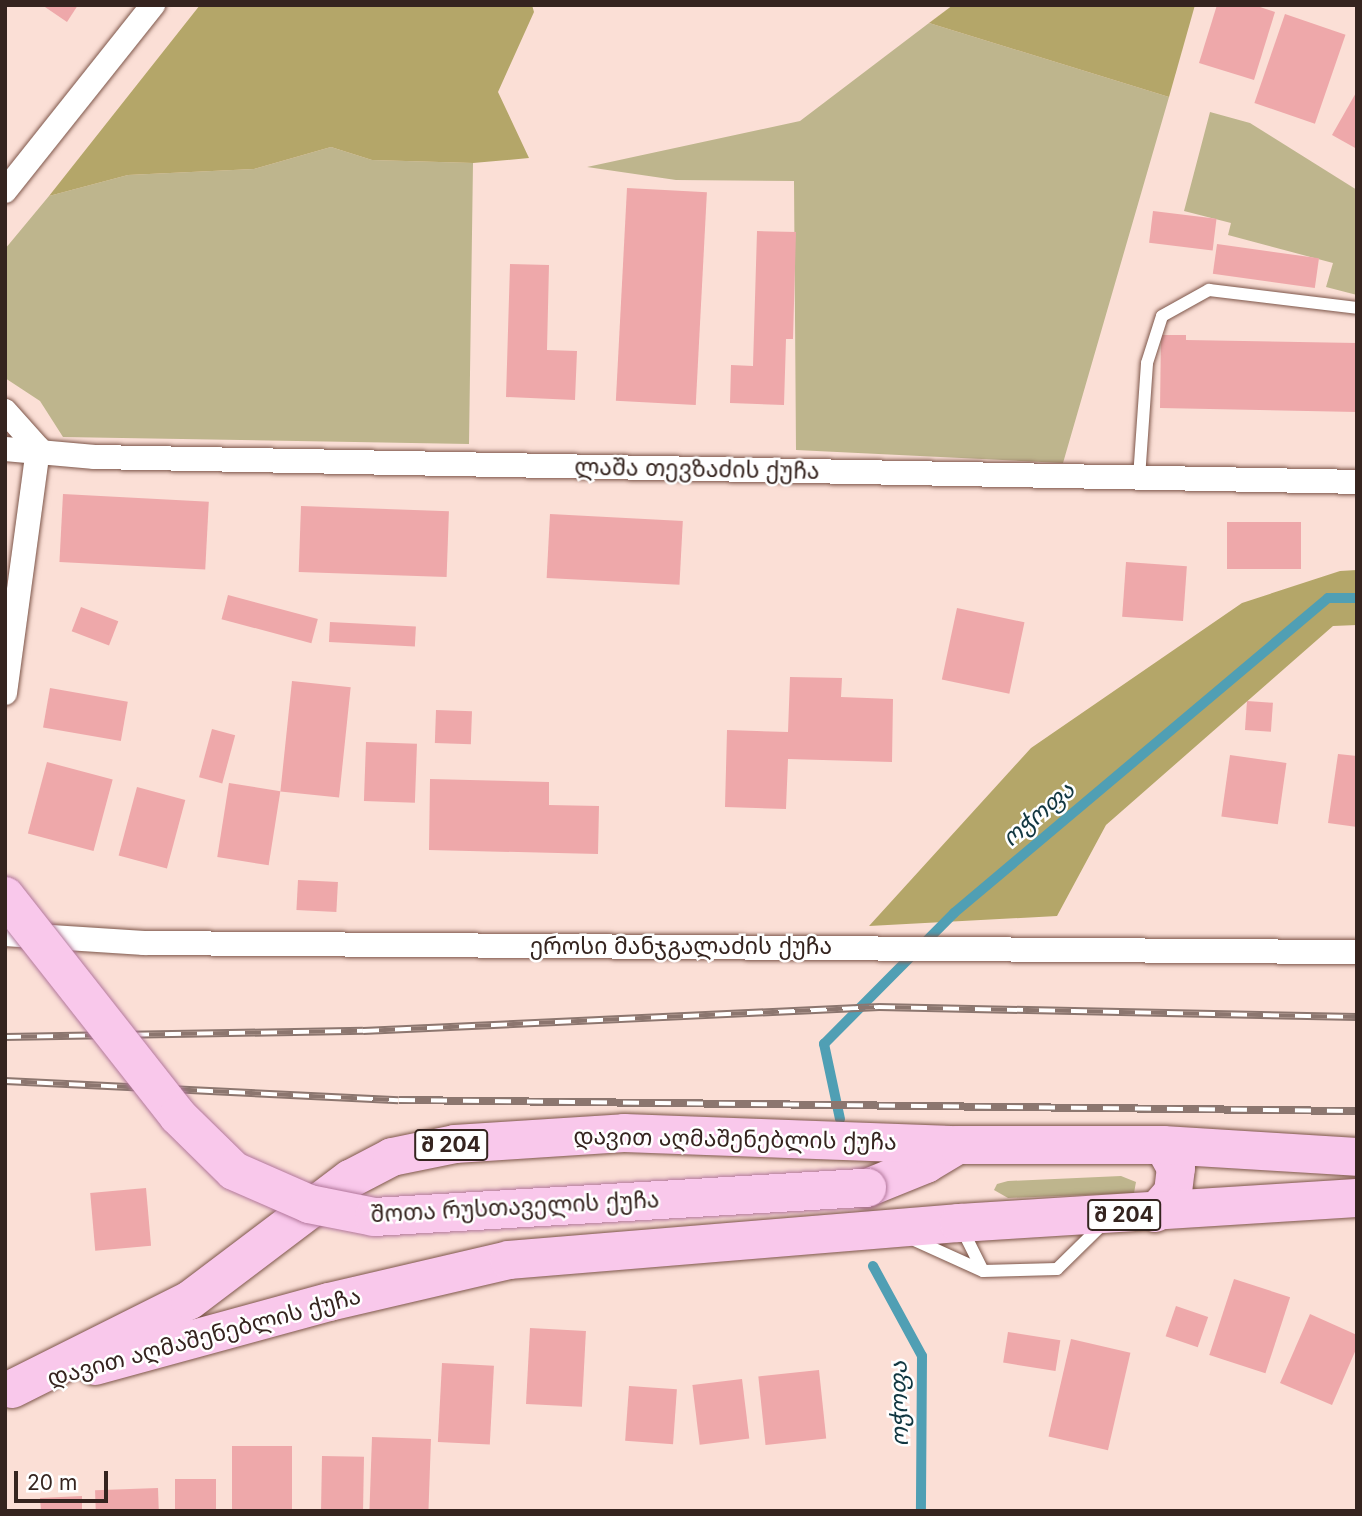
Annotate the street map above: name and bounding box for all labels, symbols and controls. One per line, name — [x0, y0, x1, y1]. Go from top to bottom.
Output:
street label: ლაშა თევზაძის ქუჩა — [574, 453, 820, 485]
water label: ოჭოფა — [996, 775, 1080, 853]
street label: ეროსი მანჯგალაძის ქუჩა — [530, 932, 832, 960]
street label: დავით აღმაშენებლის ქუჩა — [573, 1122, 897, 1156]
road number: შ 204 — [412, 1128, 490, 1162]
street label: შოთა რუსთაველის ქუჩა — [370, 1186, 660, 1228]
road number: შ 204 — [1086, 1198, 1162, 1232]
street label: დავით აღმაშენებლის ქუჩა — [44, 1282, 364, 1392]
water label: ოჭოფა — [884, 1361, 914, 1447]
scale bar — [18, 1456, 112, 1500]
text: 20 m — [27, 1470, 77, 1495]

